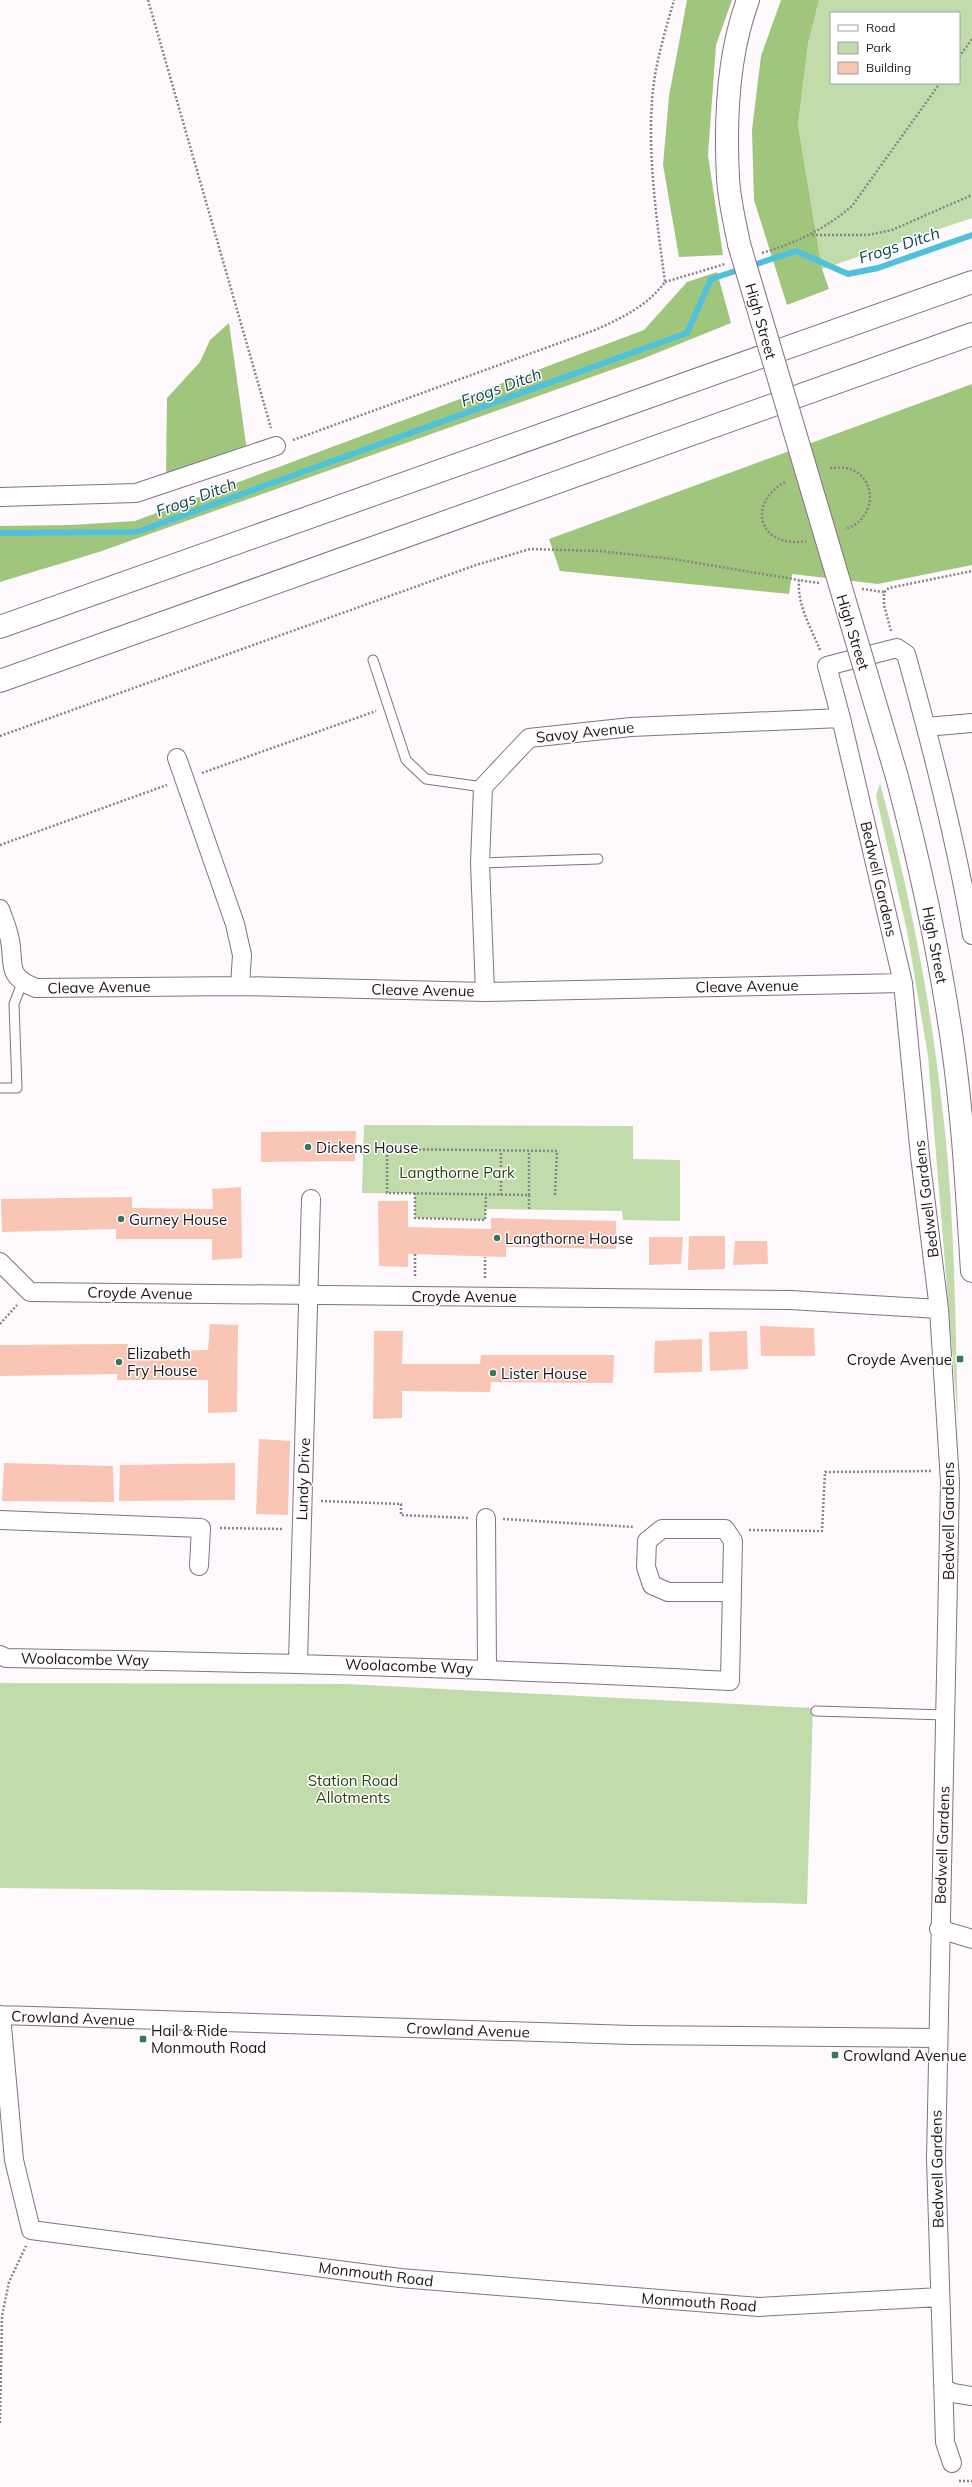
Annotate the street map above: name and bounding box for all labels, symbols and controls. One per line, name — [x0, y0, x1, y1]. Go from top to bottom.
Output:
legend — [830, 12, 960, 84]
text: Road — [866, 20, 895, 35]
text: Park — [866, 40, 892, 55]
text: Building — [866, 60, 911, 75]
water label: Frogs Ditch — [856, 223, 942, 267]
street label: High Street — [741, 281, 781, 361]
water label: Frogs Ditch — [458, 363, 544, 411]
water label: Frogs Ditch — [153, 473, 239, 521]
street label: High Street — [832, 592, 874, 672]
street label: Savoy Avenue — [535, 717, 635, 747]
street label: Bedwell Gardens — [856, 819, 902, 939]
street label: High Street — [918, 905, 952, 985]
street label: Cleave Avenue — [695, 976, 799, 996]
street label: Cleave Avenue — [47, 977, 151, 997]
street label: Cleave Avenue — [371, 980, 475, 1000]
place label: Dickens House — [316, 1138, 418, 1157]
street label: Bedwell Gardens — [909, 1139, 943, 1259]
marker: Dickens House — [303, 1142, 313, 1152]
park label: Langthorne Park — [399, 1163, 515, 1182]
place label: Gurney House — [129, 1210, 227, 1229]
marker: Gurney House — [116, 1214, 126, 1224]
place label: Langthorne House — [505, 1229, 633, 1248]
marker: Langthorne House — [492, 1233, 502, 1243]
street label: Croyde Avenue — [87, 1283, 193, 1303]
street label: Croyde Avenue — [411, 1287, 517, 1306]
place label: Elizabeth Fry House — [127, 1344, 197, 1380]
place label: Croyde Avenue — [847, 1350, 952, 1369]
marker: Croyde Avenue — [955, 1354, 965, 1364]
marker: Elizabeth Fry House — [114, 1357, 124, 1367]
place label: Lister House — [501, 1364, 587, 1383]
marker: Lister House — [488, 1368, 498, 1378]
street label: Lundy Drive — [292, 1437, 314, 1521]
street label: Bedwell Gardens — [939, 1462, 958, 1580]
street label: Woolacombe Way — [21, 1648, 149, 1670]
street label: Woolacombe Way — [345, 1654, 473, 1678]
park label: Station Road Allotments — [308, 1771, 398, 1807]
street label: Bedwell Gardens — [930, 1786, 954, 1904]
street label: Crowland Avenue — [11, 2006, 135, 2030]
street label: Crowland Avenue — [406, 2018, 530, 2042]
place label: Hail & Ride Monmouth Road — [151, 2021, 266, 2057]
marker: Hail & Ride Monmouth Road — [138, 2034, 148, 2044]
place label: Crowland Avenue — [843, 2046, 967, 2065]
marker: Crowland Avenue — [830, 2050, 840, 2060]
street label: Bedwell Gardens — [926, 2110, 948, 2228]
street label: Monmouth Road — [318, 2258, 434, 2290]
street label: Monmouth Road — [641, 2288, 757, 2316]

